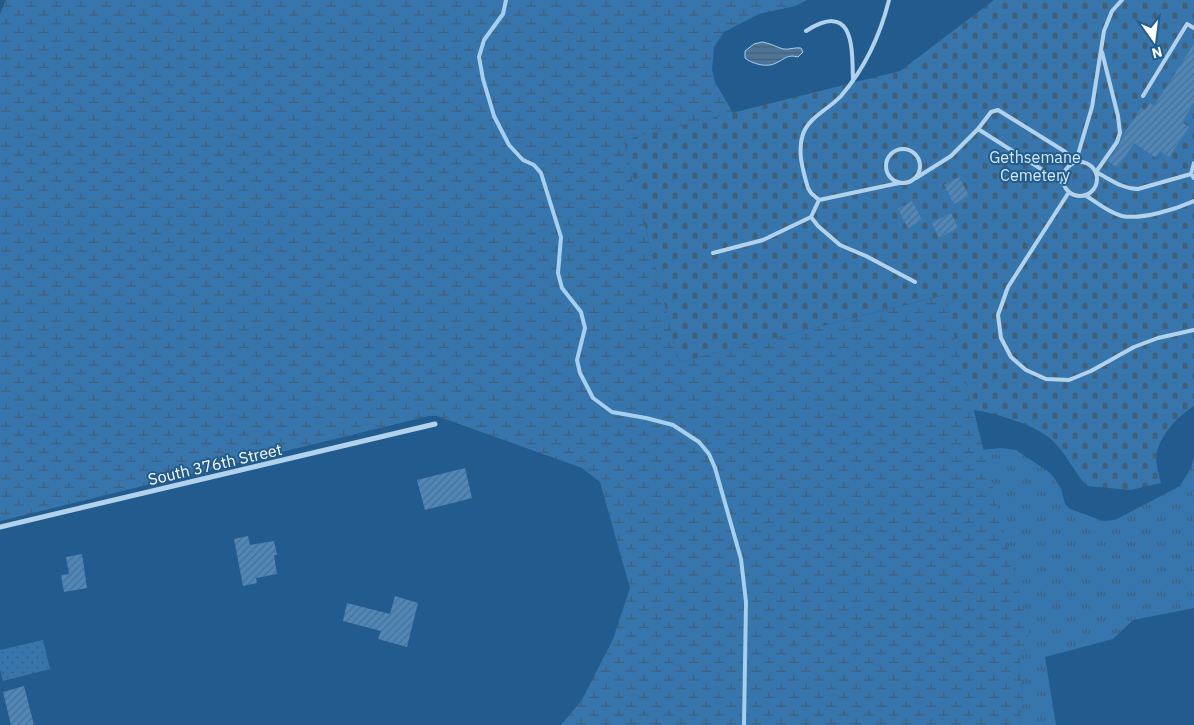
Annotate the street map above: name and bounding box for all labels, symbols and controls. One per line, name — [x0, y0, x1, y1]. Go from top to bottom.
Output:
north arrow — [1129, 15, 1179, 65]
text: N — [1150, 43, 1164, 63]
park label: Gethsemane Cemetery — [989, 147, 1081, 185]
street label: South 376th Street — [146, 439, 284, 489]

